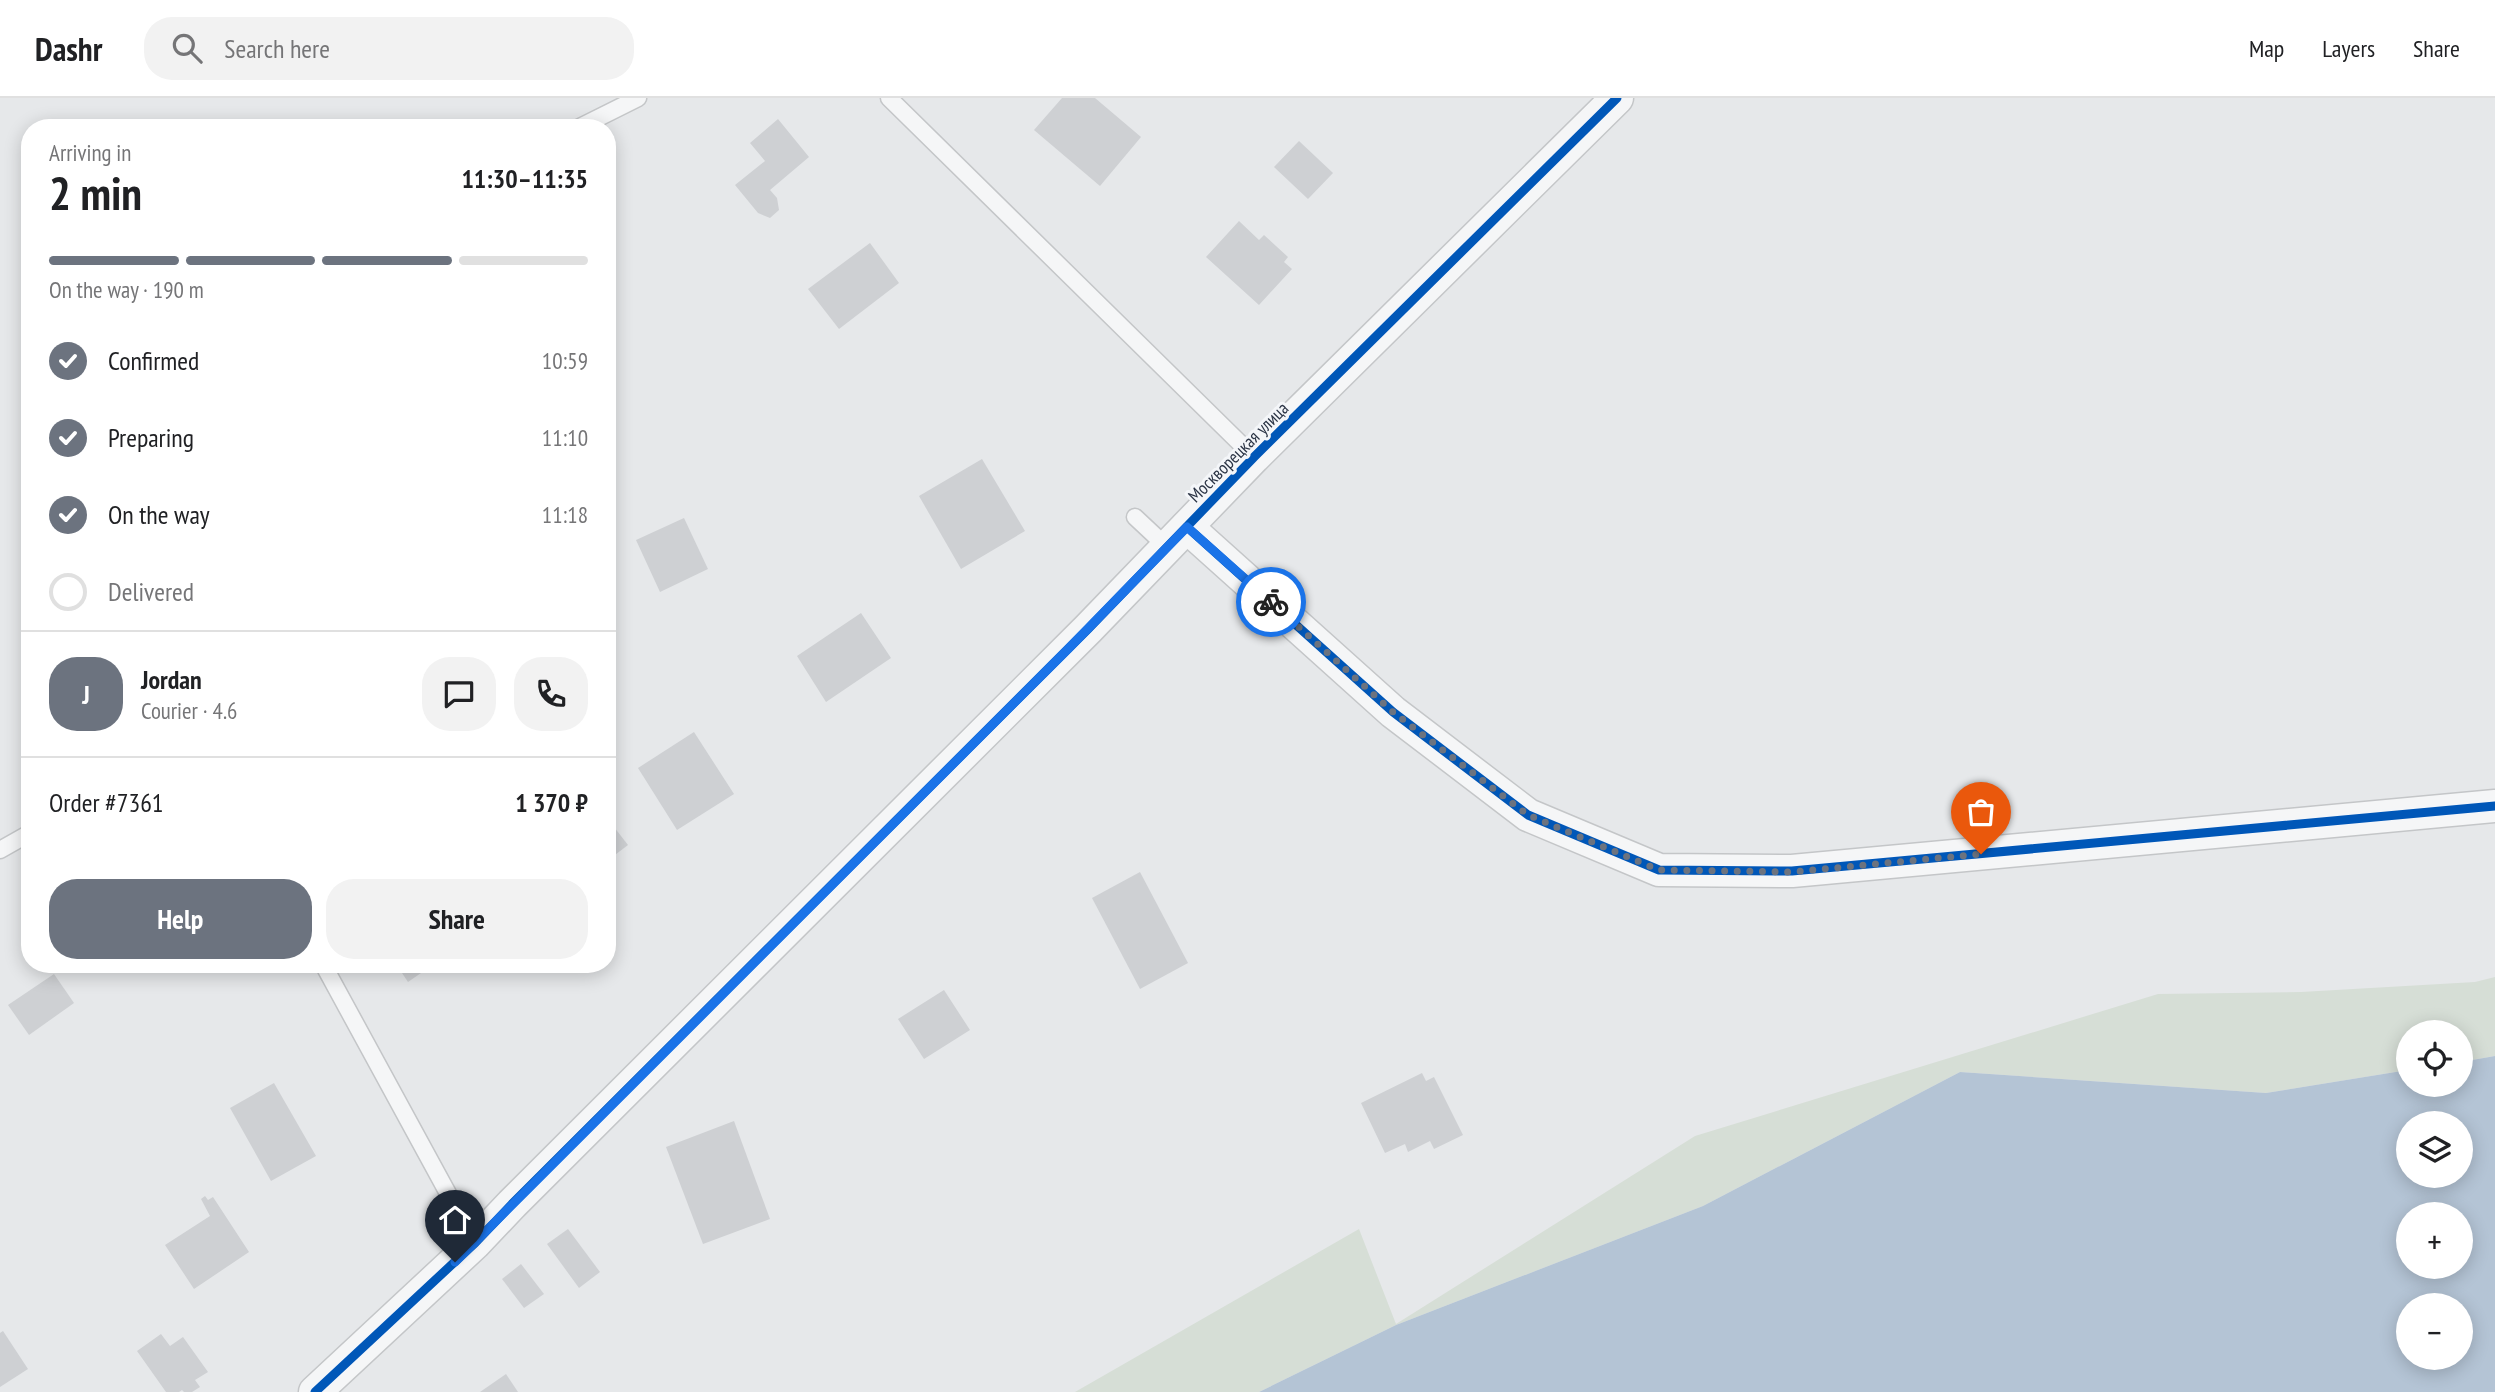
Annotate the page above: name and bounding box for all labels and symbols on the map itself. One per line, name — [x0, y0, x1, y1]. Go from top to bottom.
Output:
street label: Москворецкая улица — [1183, 397, 1293, 507]
courier — [1236, 567, 1306, 637]
pin — [1951, 782, 2011, 854]
pin — [425, 1190, 485, 1262]

